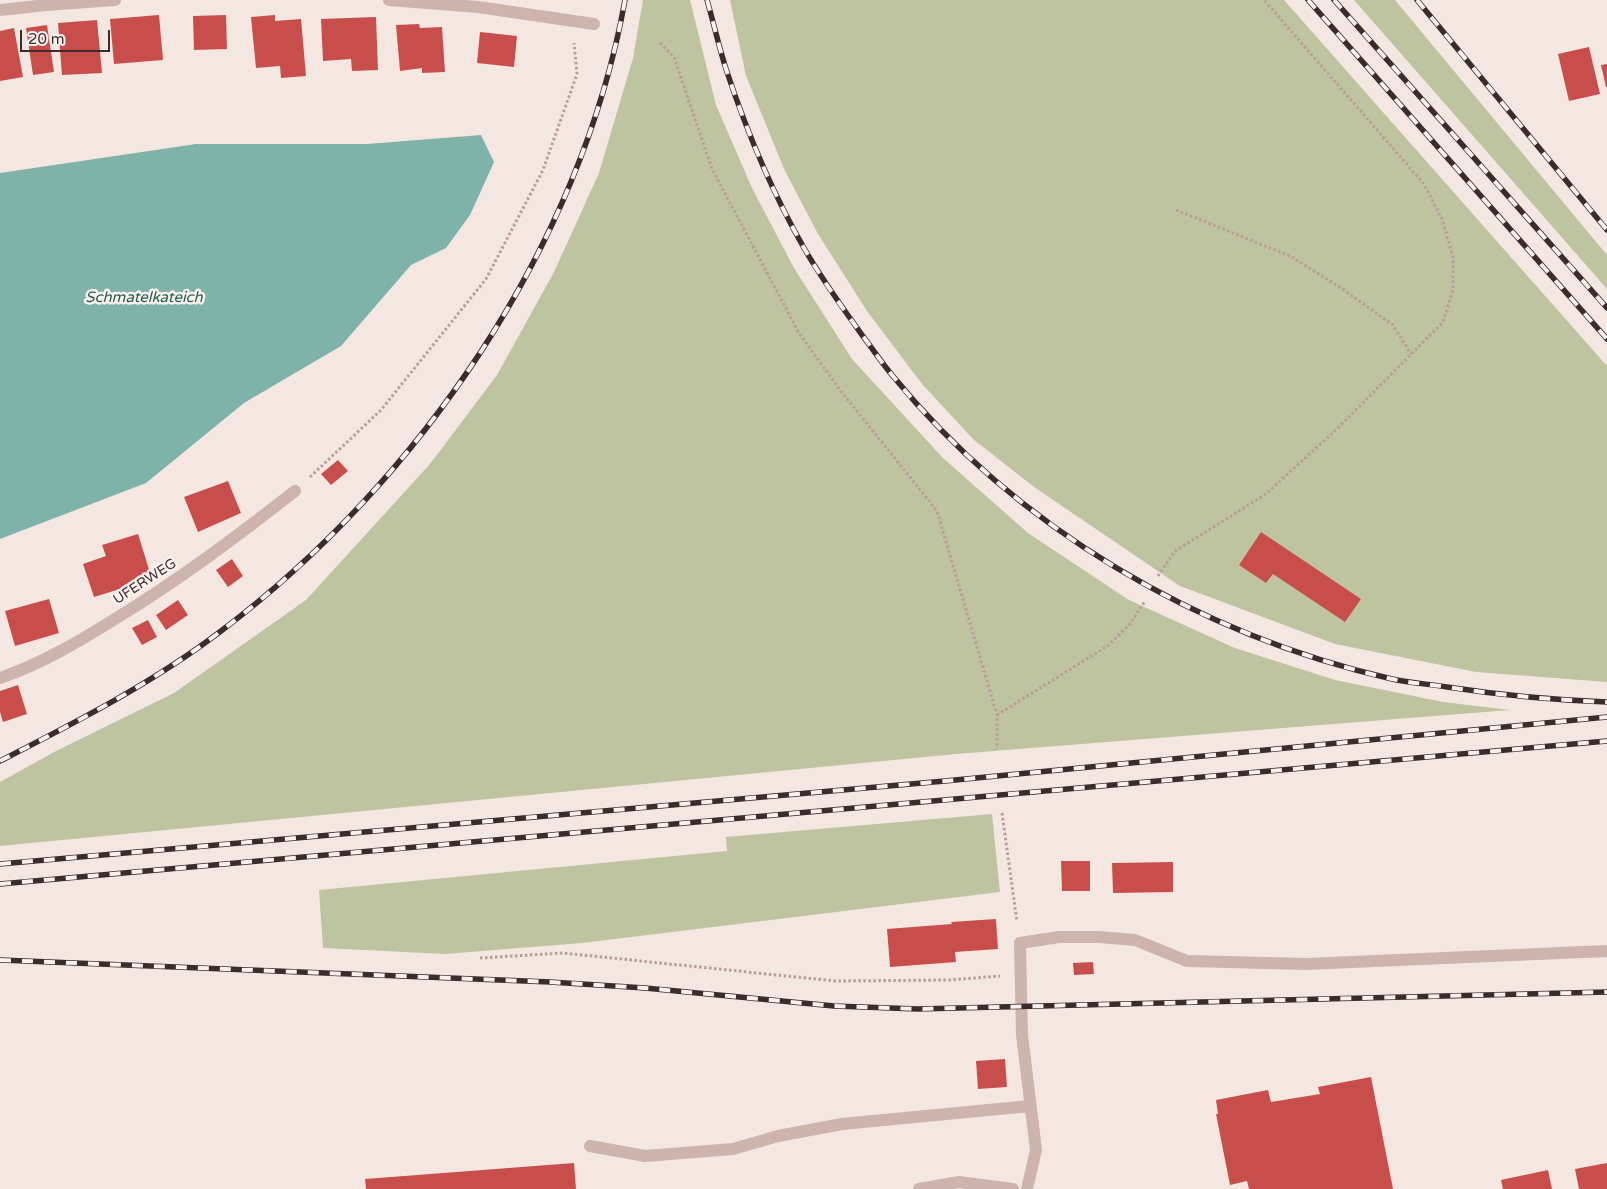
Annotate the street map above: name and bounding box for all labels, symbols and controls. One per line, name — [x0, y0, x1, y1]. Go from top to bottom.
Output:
scale bar — [22, 20, 112, 52]
text: 20 m — [28, 30, 65, 48]
water label: Schmatelkateich — [85, 289, 203, 307]
street label: UFERWEG — [110, 555, 180, 609]

